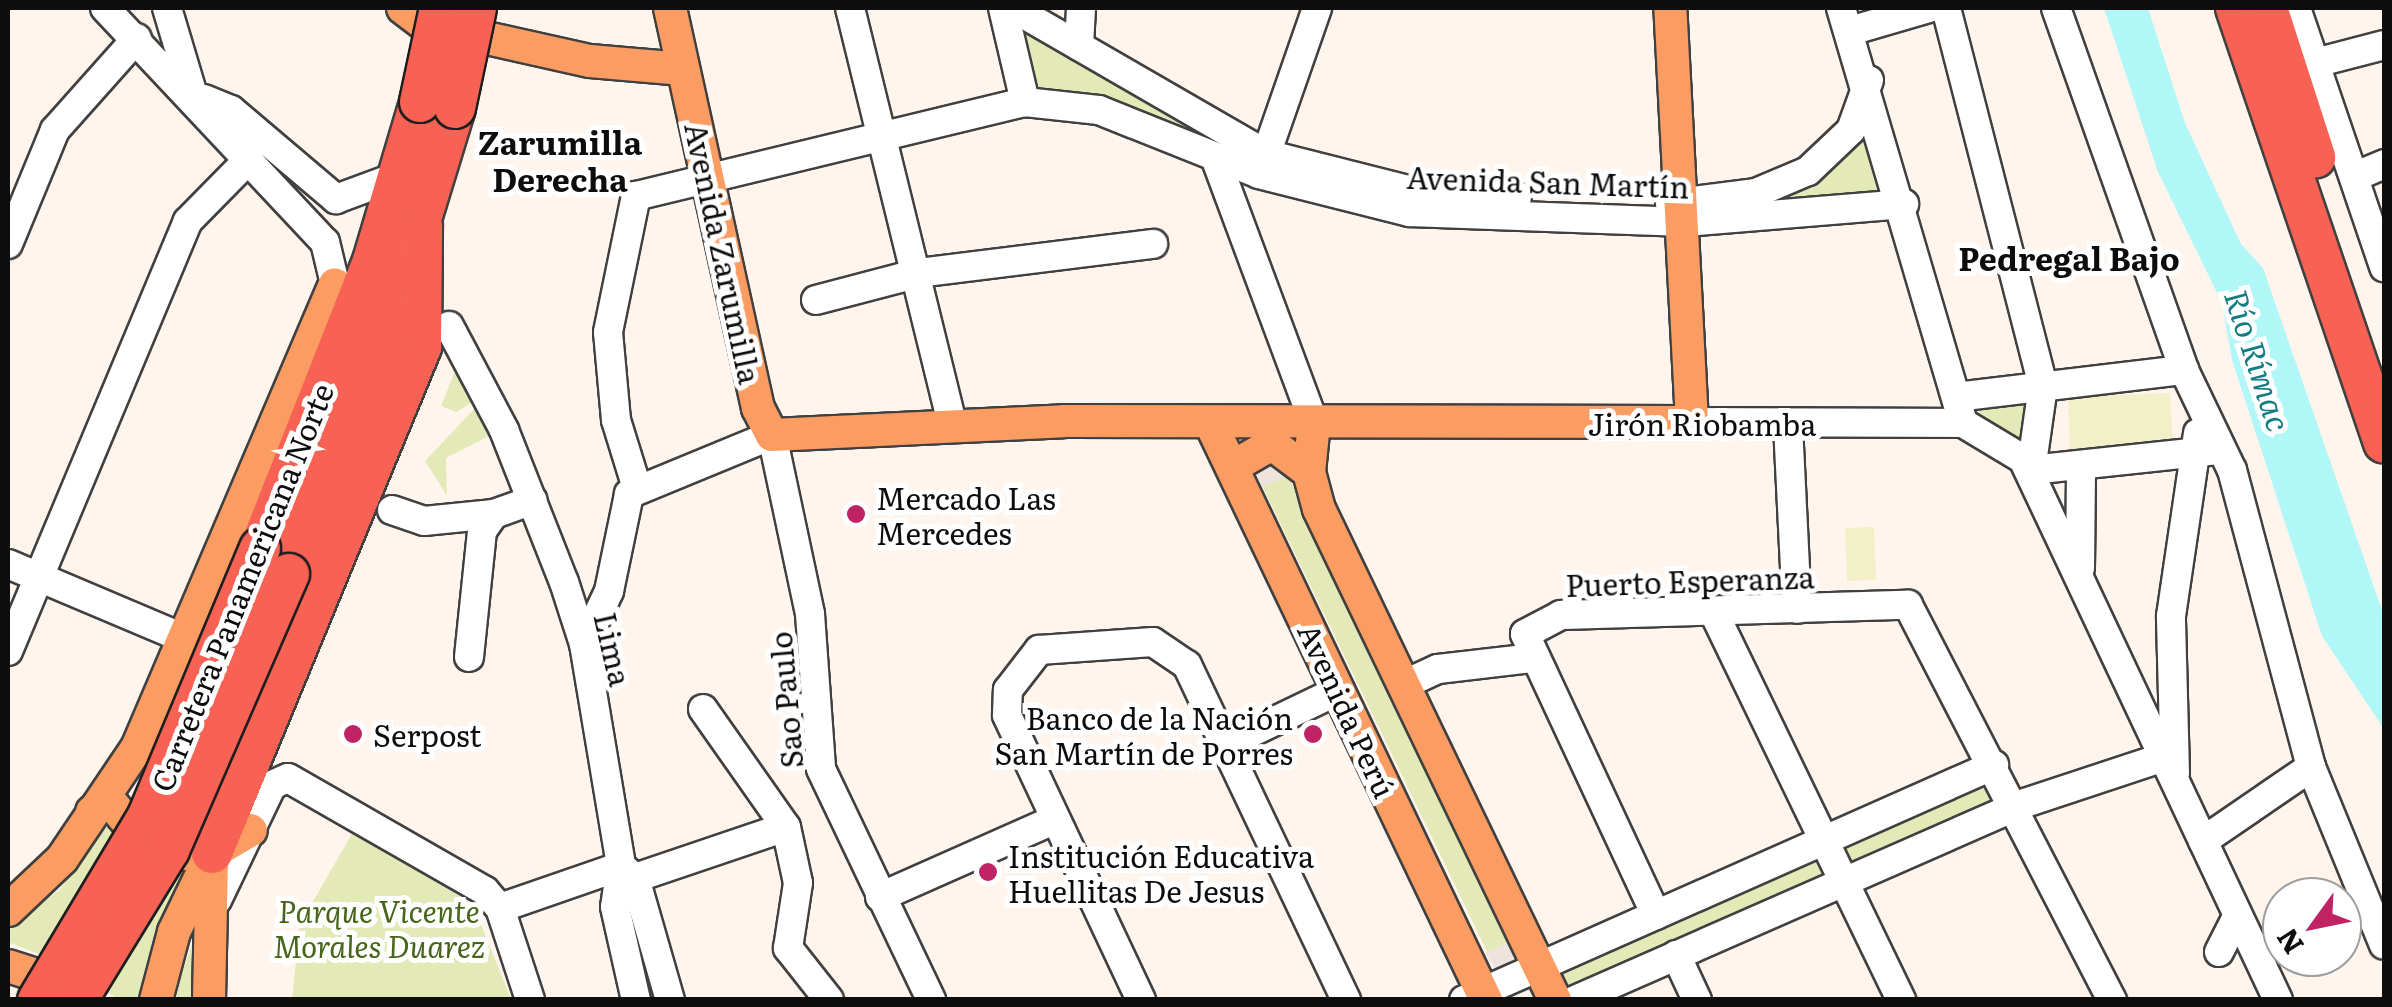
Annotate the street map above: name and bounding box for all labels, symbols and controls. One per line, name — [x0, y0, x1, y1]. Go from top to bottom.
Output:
street label: Avenida Zarumilla — [679, 119, 769, 387]
district label: Zarumilla Derecha — [478, 123, 642, 198]
street label: Avenida San Martín — [1406, 158, 1690, 204]
district label: Pedregal Bajo — [1958, 238, 2180, 276]
water label: Río Rímac — [2218, 284, 2300, 436]
street label: Carretera Panamericana Norte — [142, 378, 340, 796]
street label: Jirón Riobamba — [1588, 405, 1816, 441]
place label: Mercado Las Mercedes — [876, 479, 1056, 550]
marker: Mercado Las Mercedes — [845, 503, 867, 525]
street label: Puerto Esperanza — [1565, 558, 1815, 602]
street label: Lima — [588, 609, 640, 689]
street label: Avenida Perú — [1292, 617, 1404, 803]
street label: Sao Paulo — [761, 630, 809, 770]
place label: Banco de la Nación San Martín de Porres — [994, 699, 1293, 770]
place label: Serpost — [373, 716, 481, 752]
marker: Serpost — [342, 723, 364, 745]
marker: Banco de la Nación San Martín de Porres — [1302, 723, 1324, 745]
place label: Institución Educativa Huellitas De Jesus — [1008, 837, 1314, 908]
marker: Institución Educativa Huellitas De Jesus — [977, 861, 999, 883]
north arrow — [2262, 877, 2362, 977]
park label: Parque Vicente Morales Duarez — [273, 892, 485, 962]
text: N — [2265, 921, 2313, 964]

